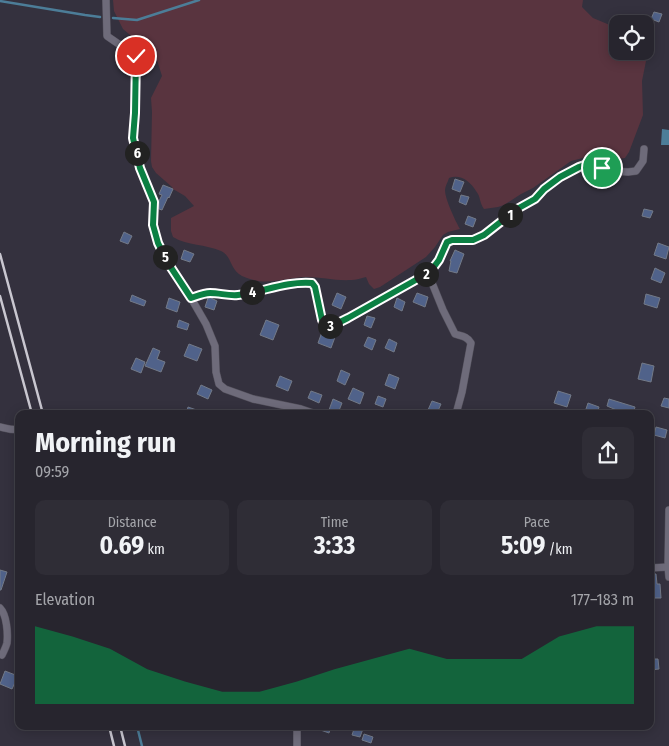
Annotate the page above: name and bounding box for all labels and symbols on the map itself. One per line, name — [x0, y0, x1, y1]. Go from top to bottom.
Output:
pin — [115, 35, 157, 77]
pin: 6 — [124, 140, 150, 166]
pin — [581, 147, 623, 189]
pin: 1 — [498, 202, 522, 228]
pin: 5 — [152, 244, 178, 270]
pin: 2 — [414, 262, 438, 286]
pin: 4 — [240, 280, 264, 304]
pin: 3 — [318, 314, 342, 338]

